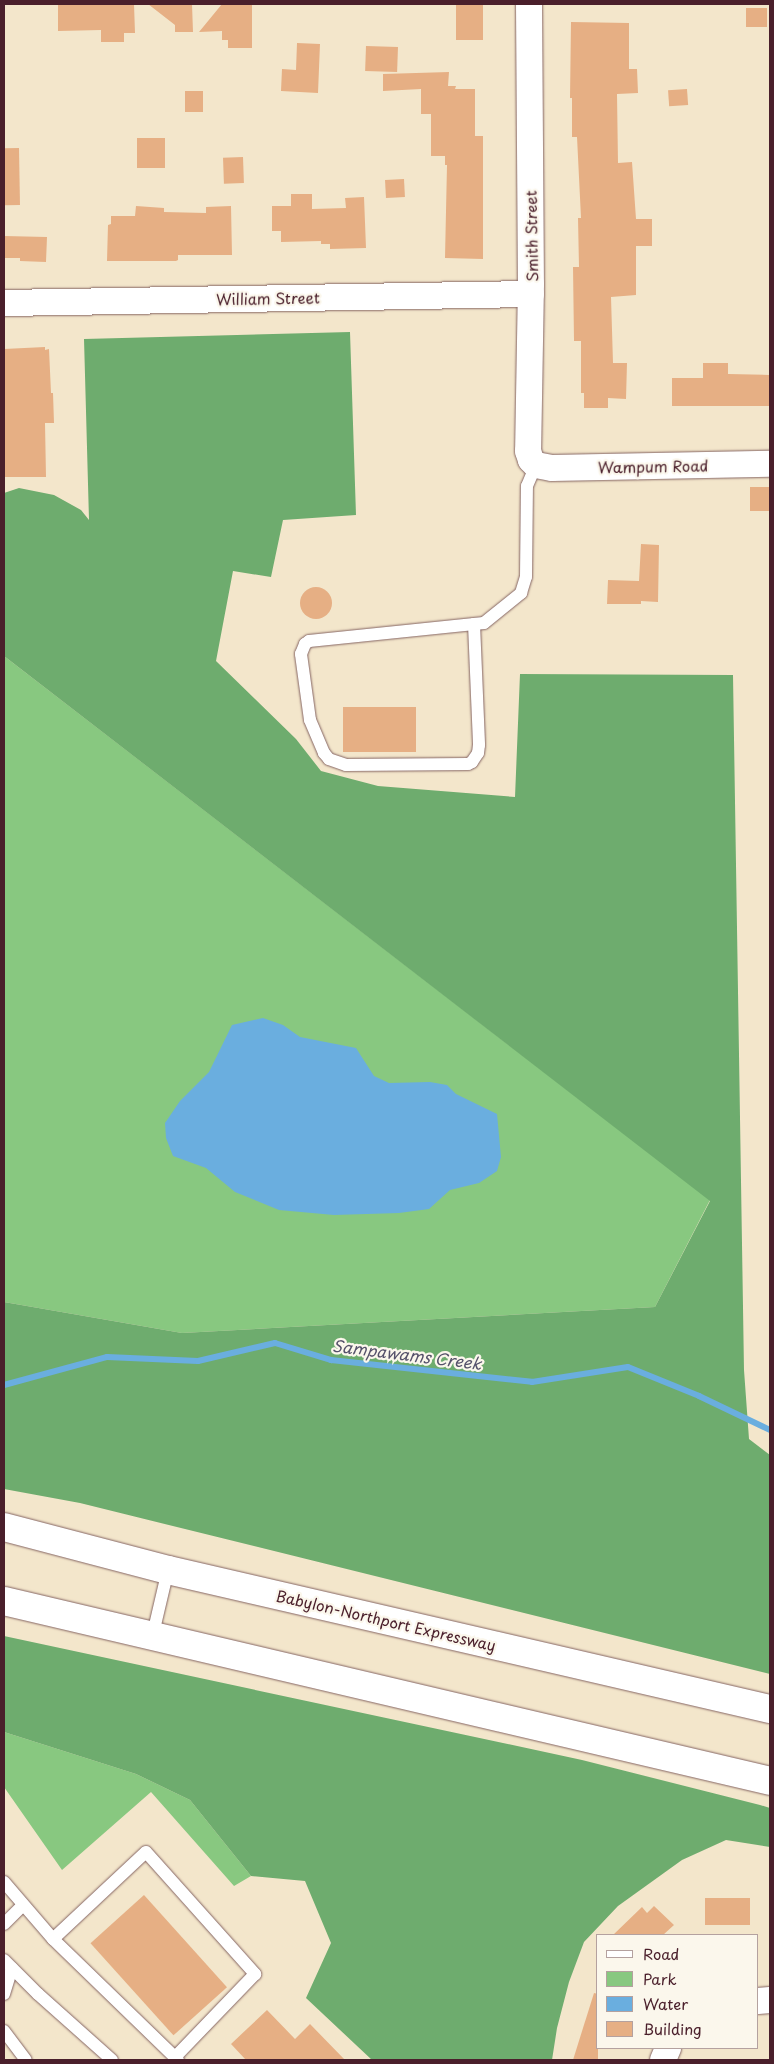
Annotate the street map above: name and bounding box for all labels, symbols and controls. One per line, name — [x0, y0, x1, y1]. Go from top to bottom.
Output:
street label: Smith Street — [521, 190, 541, 282]
street label: William Street — [216, 288, 320, 308]
street label: Wampum Road — [597, 456, 709, 476]
water label: Sampawams Creek — [331, 1335, 483, 1373]
street label: Babylon-Northport Expressway — [273, 1586, 499, 1654]
legend — [596, 1934, 759, 2049]
text: Road — [643, 1942, 679, 1965]
text: Park — [643, 1967, 677, 1990]
text: Water — [643, 1992, 688, 2015]
text: Building — [643, 2017, 702, 2040]

